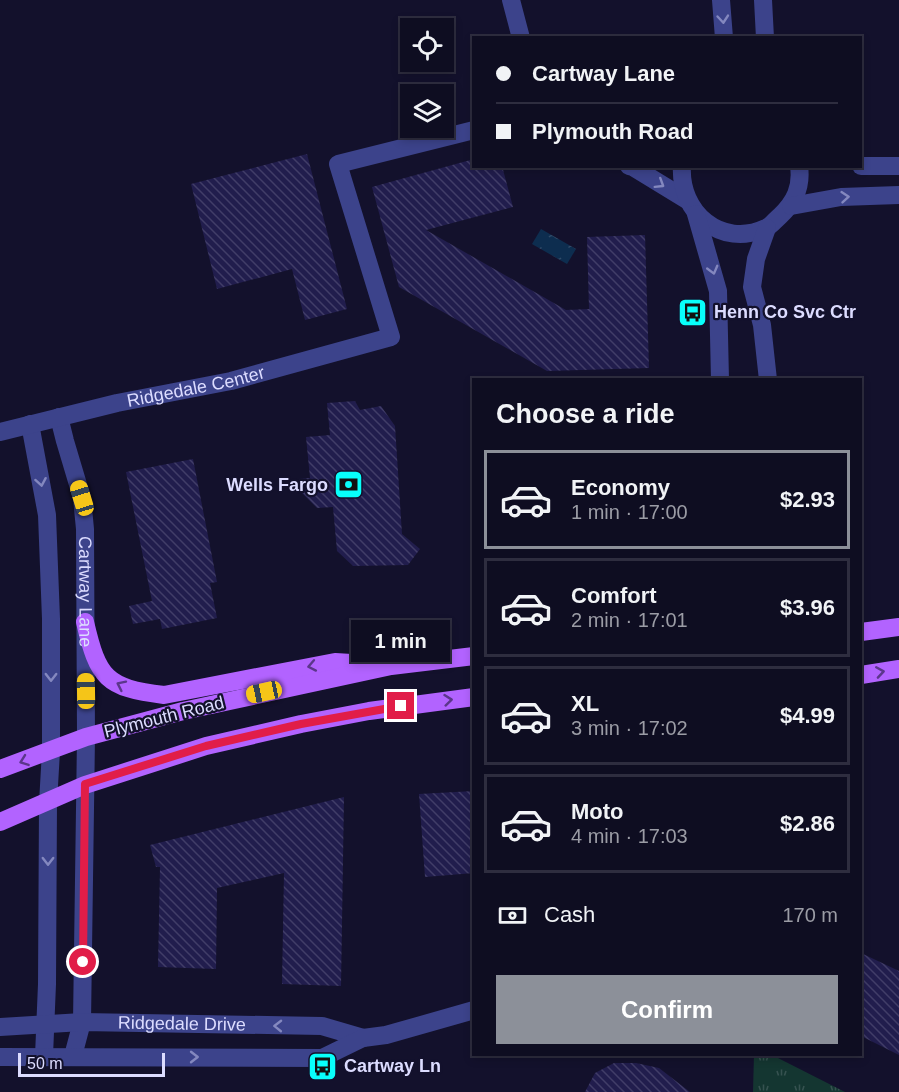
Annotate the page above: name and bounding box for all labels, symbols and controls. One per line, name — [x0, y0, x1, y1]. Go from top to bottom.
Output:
one-way arrow — [716, 14, 729, 23]
map controls — [400, 18, 454, 138]
button: locate — [400, 18, 454, 72]
text: Cartway Lane — [532, 61, 675, 86]
button: layers — [400, 84, 454, 138]
text: Plymouth Road — [532, 119, 693, 144]
one-way arrow — [654, 176, 664, 188]
one-way arrow — [840, 191, 849, 204]
one-way arrow — [705, 265, 718, 275]
bus stop icon: Henn Co Svc Ctr — [677, 296, 709, 328]
place label: Henn Co Svc Ctr — [714, 302, 856, 322]
street label: Ridgedale Center — [125, 362, 267, 411]
text: Choose a ride — [496, 399, 675, 429]
bank icon: Wells Fargo — [333, 469, 365, 501]
icon: car — [499, 473, 553, 527]
place label: Wells Fargo — [226, 475, 328, 495]
text: Economy — [571, 475, 670, 500]
one-way arrow — [34, 476, 47, 486]
car — [68, 478, 96, 518]
text: $2.93 — [780, 487, 835, 512]
text: 1 min · 17:00 — [571, 501, 688, 523]
street label: Cartway Lane — [75, 536, 96, 647]
icon: car — [499, 581, 553, 635]
text: Comfort — [571, 583, 657, 608]
text: $3.96 — [780, 595, 835, 620]
text: 2 min · 17:01 — [571, 609, 688, 631]
callout: 1 min — [352, 619, 450, 661]
text: 1 min — [374, 630, 427, 652]
one-way arrow — [307, 659, 317, 672]
one-way arrow — [875, 666, 885, 679]
one-way arrow — [45, 673, 57, 682]
car — [77, 673, 95, 709]
car — [245, 679, 283, 705]
one-way arrow — [116, 680, 127, 692]
icon: car — [499, 689, 553, 743]
text: XL — [571, 691, 599, 716]
street label: Plymouth Road — [102, 692, 226, 742]
route end — [387, 692, 414, 719]
one-way arrow — [444, 694, 453, 706]
text: $4.99 — [780, 703, 835, 728]
text: 3 min · 17:02 — [571, 717, 688, 739]
one-way arrow — [19, 754, 30, 767]
icon: car — [499, 797, 553, 851]
text: Moto — [571, 799, 624, 824]
text: $2.86 — [780, 811, 835, 836]
text: 4 min · 17:03 — [571, 825, 688, 847]
one-way arrow — [42, 857, 54, 866]
icon: cash — [496, 899, 529, 932]
text: Cash — [544, 902, 595, 927]
text: 170 m — [782, 904, 838, 926]
route start — [69, 948, 96, 975]
button: Confirm — [496, 975, 838, 1044]
street label: Ridgedale Drive — [118, 1013, 246, 1035]
one-way arrow — [274, 1020, 283, 1032]
scale bar — [18, 1050, 165, 1078]
bus stop icon: Cartway Ln — [307, 1050, 339, 1082]
one-way arrow — [190, 1051, 199, 1063]
text: 50 m — [27, 1055, 63, 1072]
place label: Cartway Ln — [344, 1056, 441, 1076]

